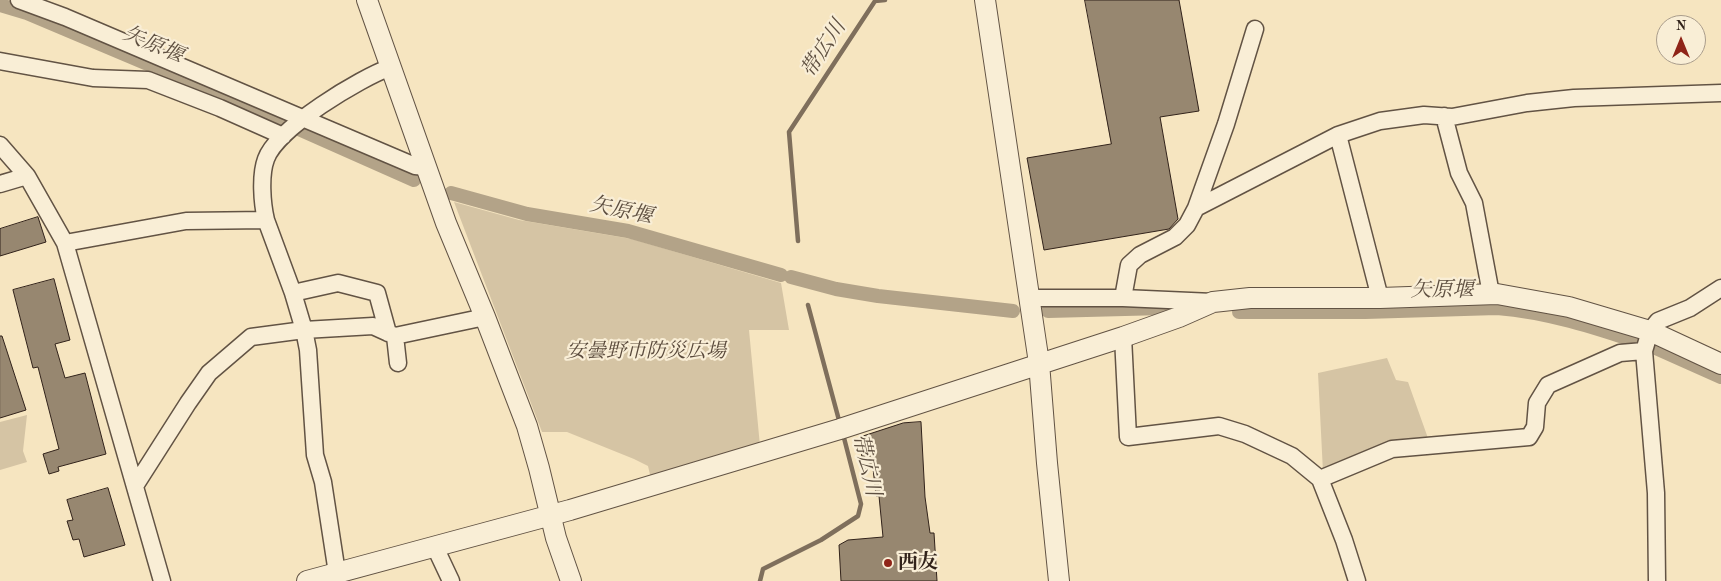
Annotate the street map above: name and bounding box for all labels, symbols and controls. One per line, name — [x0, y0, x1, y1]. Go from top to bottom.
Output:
north arrow — [1656, 15, 1706, 65]
water label: 帯広川 — [796, 16, 852, 82]
text: N — [1676, 19, 1686, 33]
water label: 矢原堰 — [119, 21, 187, 69]
water label: 矢原堰 — [588, 192, 654, 230]
water label: 矢原堰 — [1411, 277, 1473, 303]
park label: 安曇野市防災広場 — [566, 340, 726, 364]
water label: 帯広川 — [847, 431, 885, 499]
place label: 西友 — [898, 551, 938, 575]
marker: 西友 — [882, 557, 894, 569]

